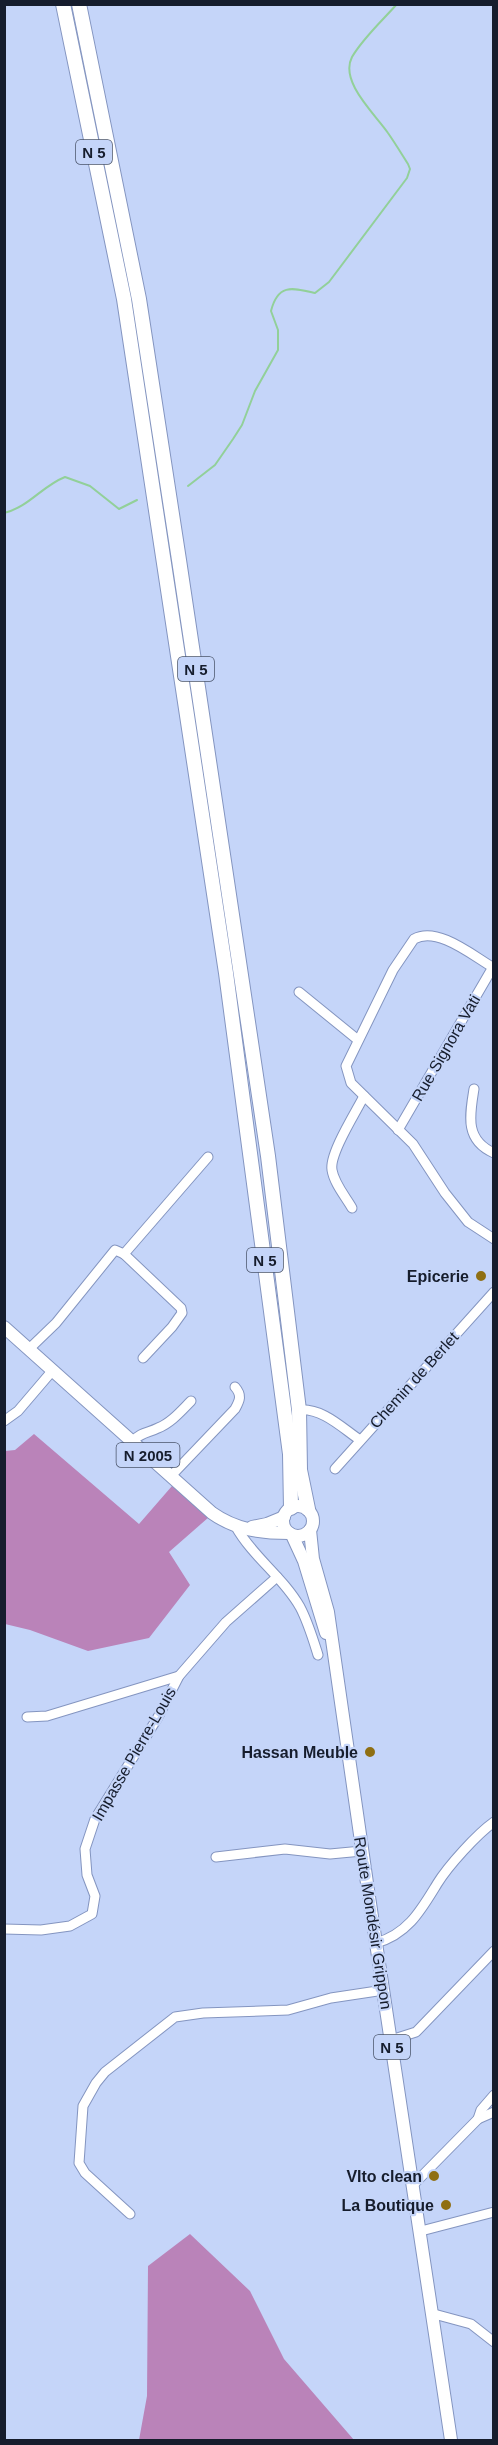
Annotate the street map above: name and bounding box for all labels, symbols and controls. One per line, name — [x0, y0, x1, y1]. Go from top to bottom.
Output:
road number: N 5 — [76, 140, 112, 164]
road number: N 5 — [178, 657, 214, 681]
street label: Rue Signora Vati — [409, 992, 483, 1104]
road number: N 5 — [247, 1248, 283, 1272]
place label: Epicerie — [407, 1268, 469, 1285]
marker: Epicerie — [474, 1269, 488, 1283]
street label: Chemin de Berlet — [366, 1328, 462, 1432]
road number: N 2005 — [116, 1443, 180, 1467]
street label: Impasse Pierre-Louis — [89, 1684, 179, 1824]
place label: Hassan Meuble — [242, 1744, 358, 1761]
marker: Hassan Meuble — [363, 1745, 377, 1759]
street label: Route Mondésir Grippon — [351, 1836, 395, 2010]
road number: N 5 — [374, 2035, 410, 2059]
place label: VIto clean — [346, 2168, 422, 2185]
marker: VIto clean — [427, 2169, 441, 2183]
place label: La Boutique — [342, 2197, 434, 2214]
marker: La Boutique — [439, 2198, 453, 2212]

